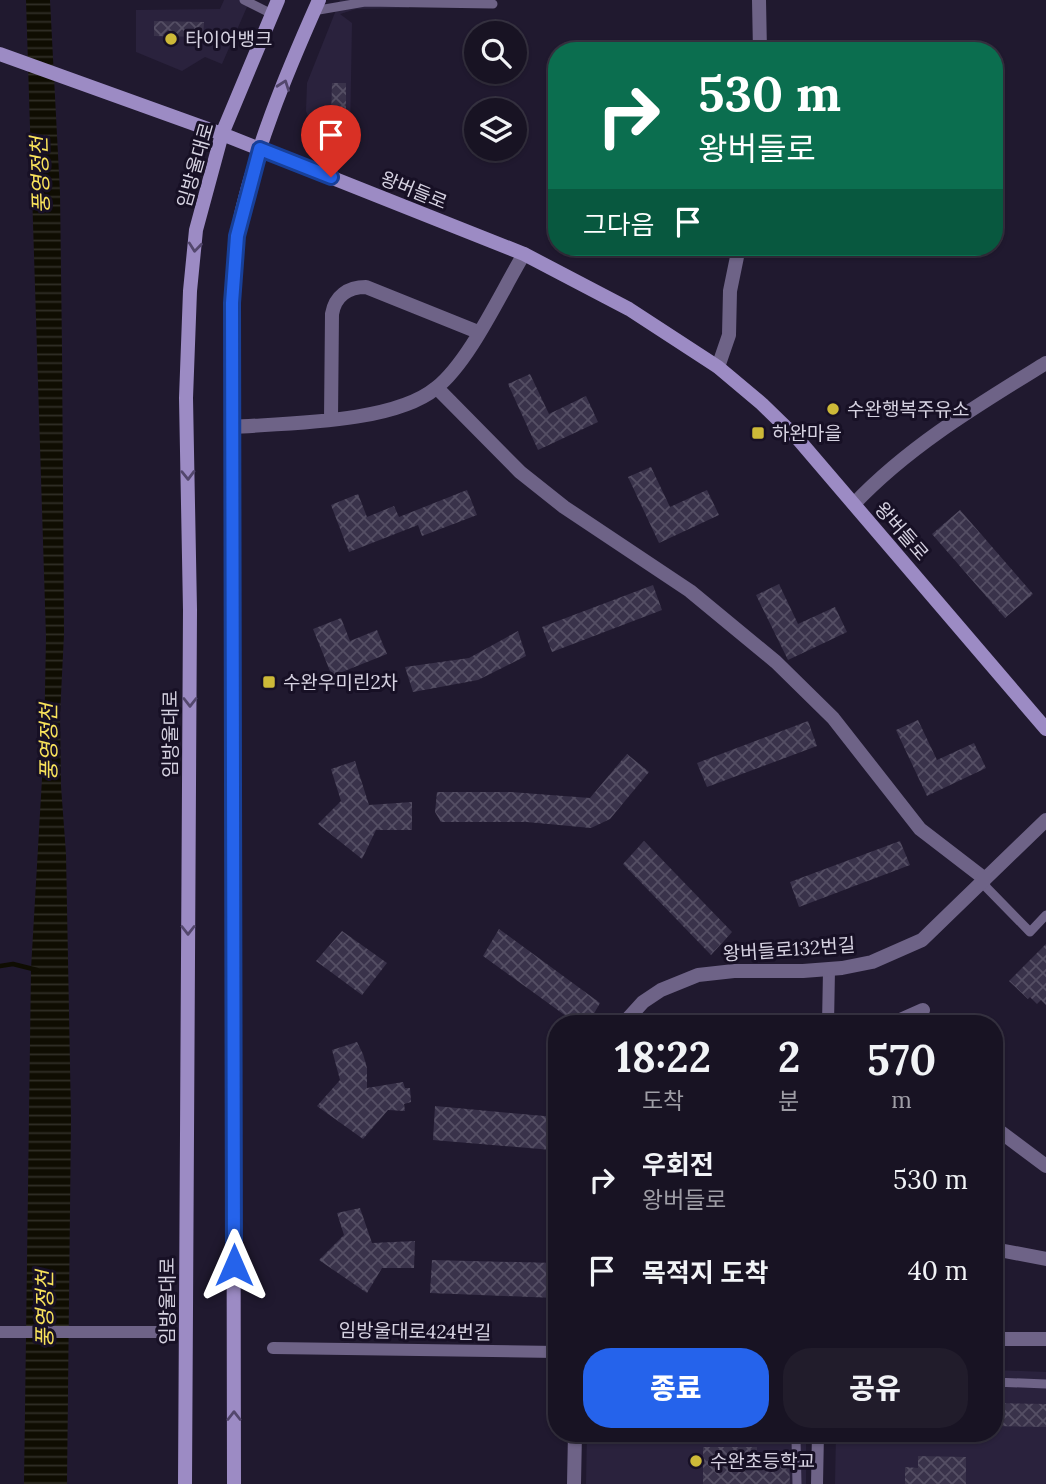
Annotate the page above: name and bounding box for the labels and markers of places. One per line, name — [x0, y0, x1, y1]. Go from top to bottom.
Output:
place label: 타이어뱅크 — [185, 27, 272, 51]
marker: 타이어뱅크 — [163, 31, 179, 47]
pin — [301, 105, 361, 177]
place label: 수완행복주유소 — [847, 397, 969, 421]
marker: 수완행복주유소 — [825, 401, 841, 417]
place label: 하완마을 — [772, 421, 842, 445]
marker: 하완마을 — [750, 425, 766, 441]
place label: 수완우미린2차 — [283, 670, 398, 694]
marker: 수완우미린2차 — [261, 674, 277, 690]
place label: 수완초등학교 — [710, 1449, 815, 1473]
marker: 수완초등학교 — [688, 1453, 704, 1469]

